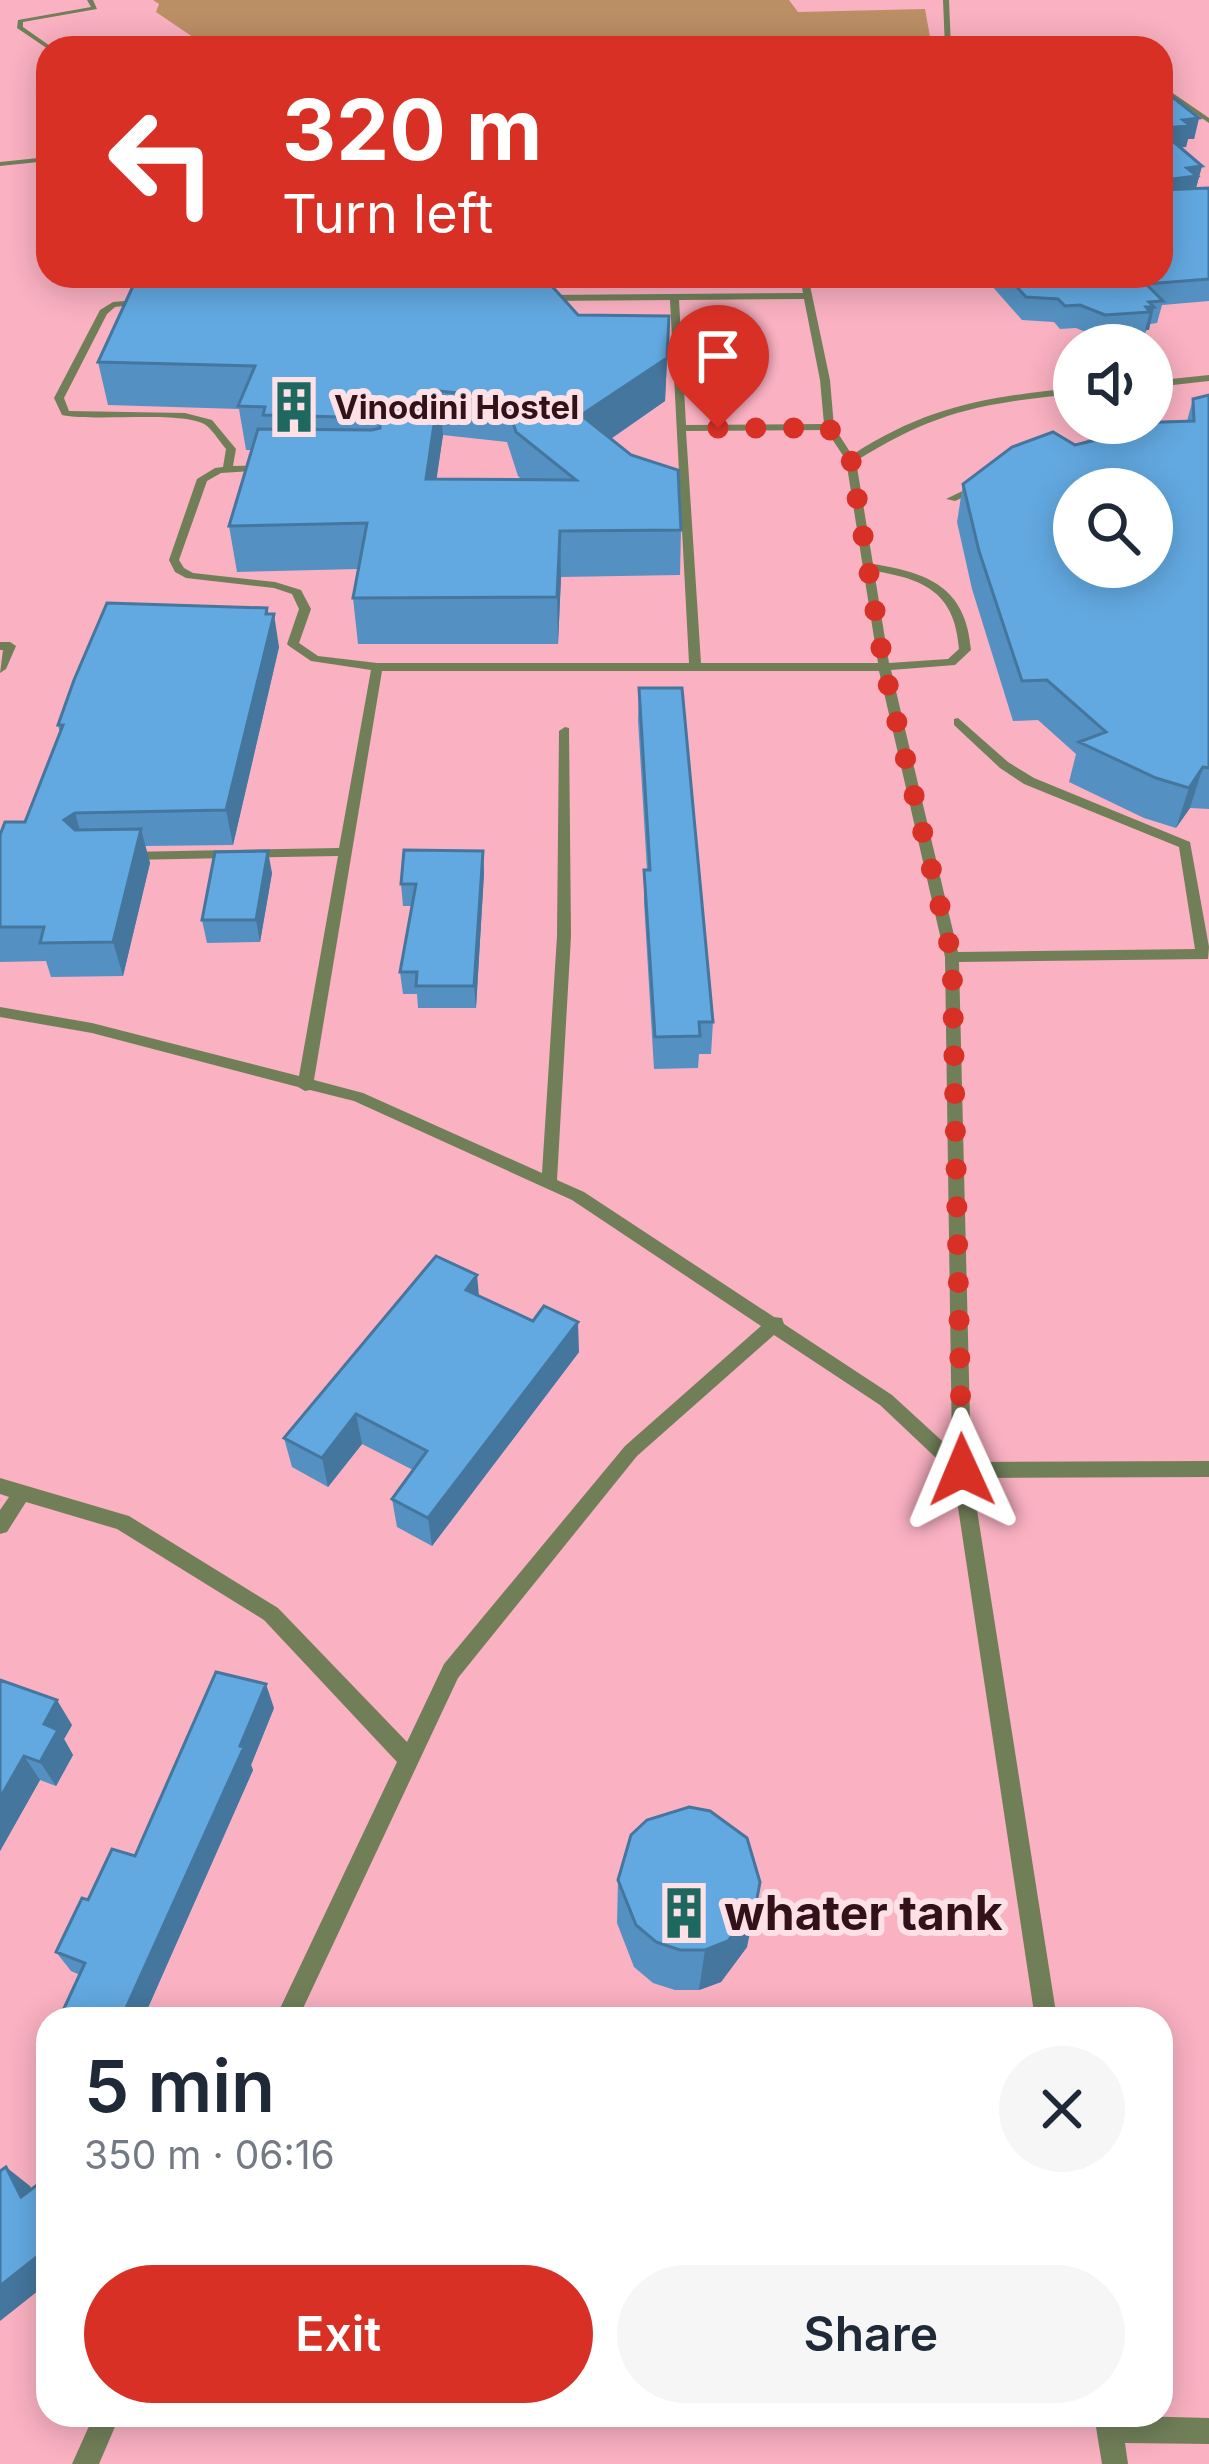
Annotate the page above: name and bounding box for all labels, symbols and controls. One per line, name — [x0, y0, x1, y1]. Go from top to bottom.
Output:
text: 320 m — [282, 79, 542, 180]
icon: left — [84, 84, 240, 240]
text: Turn left — [282, 181, 493, 246]
pin — [667, 305, 769, 428]
icon: arrive — [685, 323, 751, 389]
map controls — [1053, 324, 1173, 588]
button: sound — [1053, 324, 1173, 444]
building icon: Vinodini Hostel — [265, 378, 323, 436]
place label: Vinodini Hostel — [334, 387, 579, 427]
button: search — [1053, 468, 1173, 588]
position arrow — [899, 1407, 1025, 1533]
place label: whater tank — [724, 1883, 1003, 1942]
building icon: whater tank — [655, 1884, 713, 1942]
text: 5 min — [84, 2042, 275, 2129]
button: close — [999, 2046, 1125, 2172]
text: 350 m · 06:16 — [84, 2131, 335, 2178]
button: Exit — [84, 2265, 593, 2403]
button: Share — [617, 2265, 1125, 2403]

